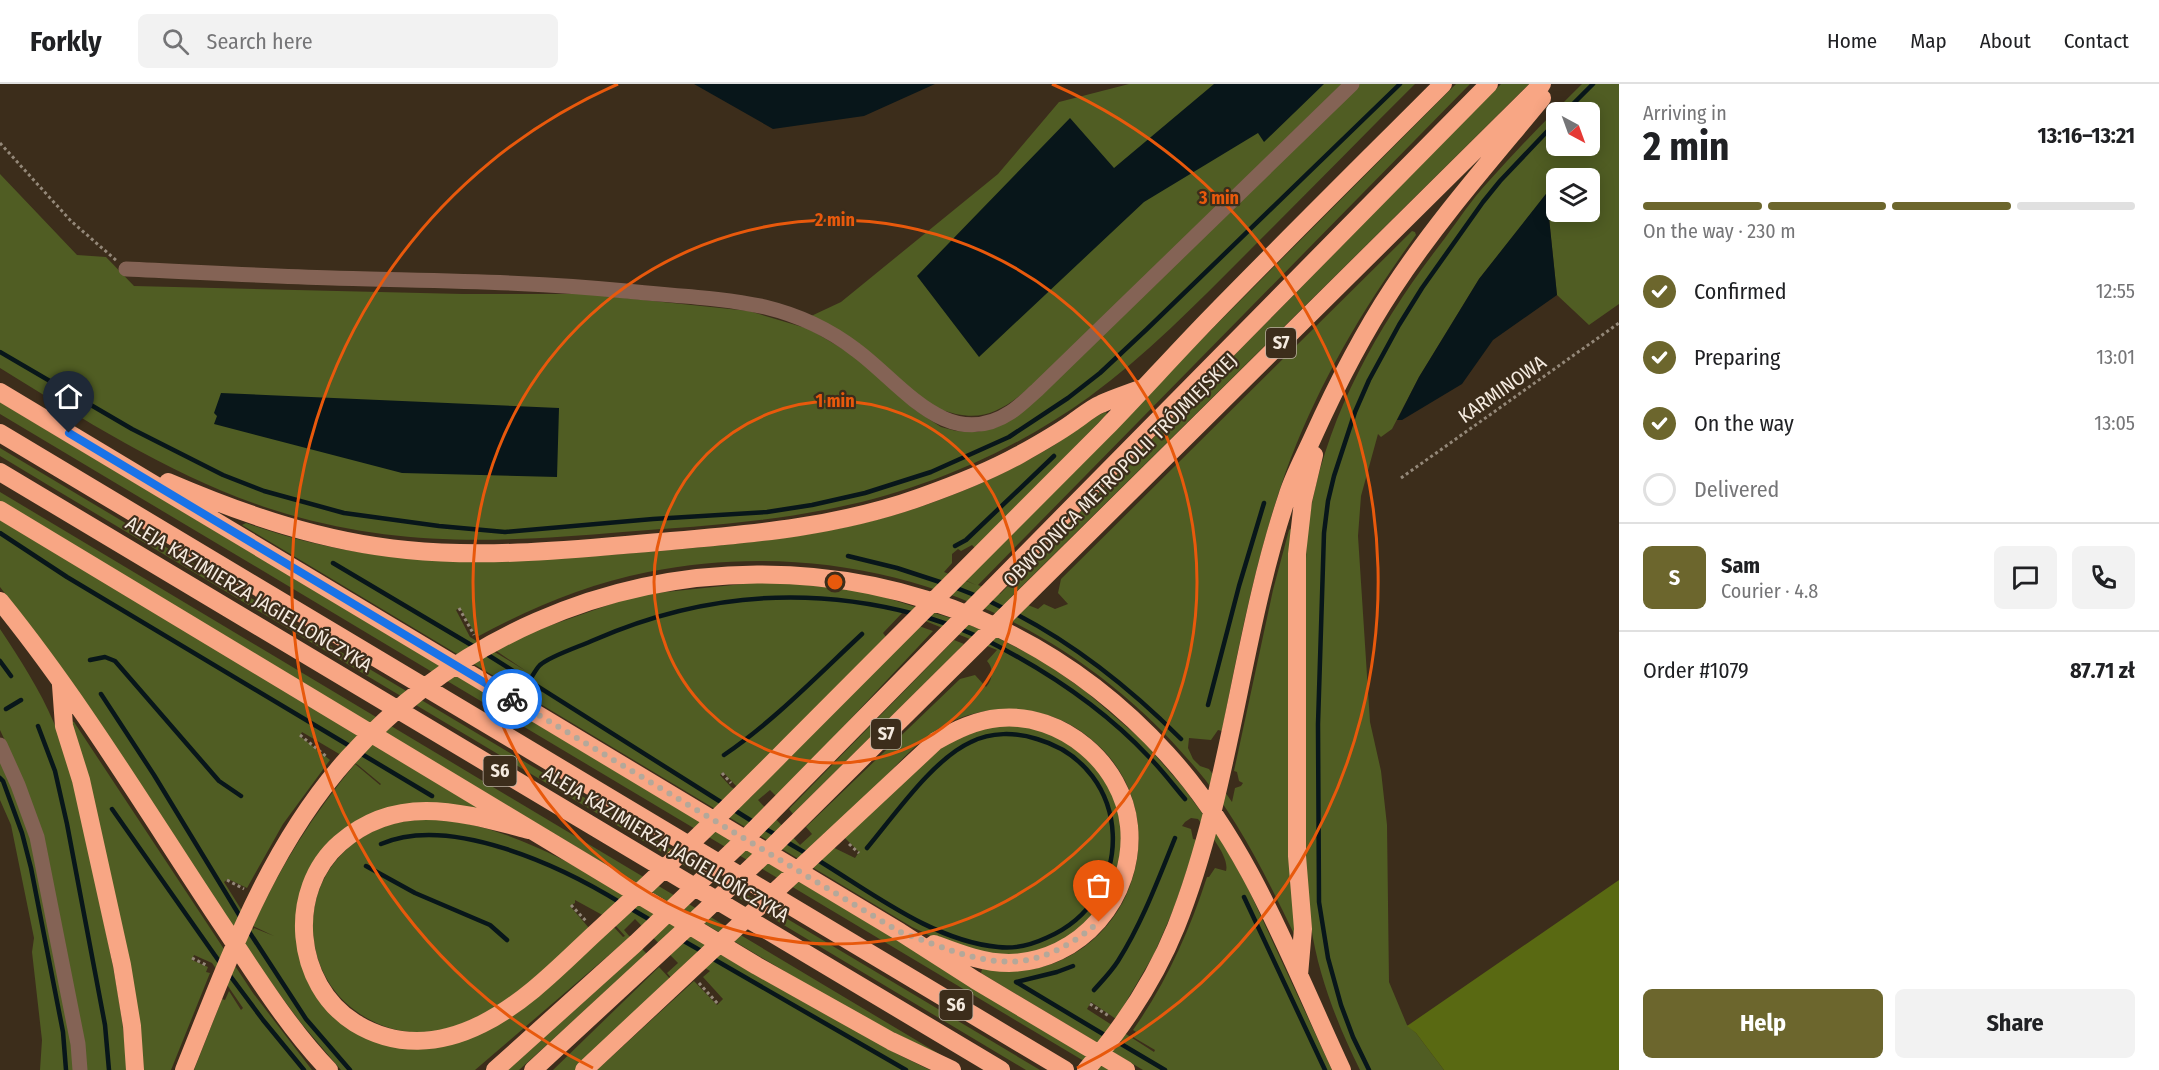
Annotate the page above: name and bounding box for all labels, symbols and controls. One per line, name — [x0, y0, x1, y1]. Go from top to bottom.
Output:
search box — [138, 14, 558, 68]
text: Forkly — [30, 25, 102, 58]
icon: search — [159, 25, 192, 58]
text: Search here — [207, 28, 313, 55]
text: Home — [1827, 28, 1877, 54]
text: Map — [1910, 28, 1947, 54]
text: About — [1980, 28, 2031, 54]
text: Contact — [2064, 28, 2129, 54]
text: Arriving in — [1643, 101, 1727, 125]
north arrow — [1546, 102, 1600, 156]
map controls — [1546, 102, 1600, 222]
text: 13:16–13:21 — [2037, 122, 2135, 149]
text: 2 min — [1643, 124, 1729, 170]
button: layers — [1546, 168, 1600, 222]
text: 3 min — [1198, 187, 1239, 209]
text: 2 min — [814, 209, 855, 231]
text: On the way · 230 m — [1643, 219, 1796, 243]
icon: check — [1643, 275, 1676, 308]
text: Confirmed — [1694, 278, 1787, 305]
text: 12:55 — [2096, 279, 2135, 303]
road number: S7 — [1266, 328, 1296, 358]
icon: check — [1643, 341, 1676, 374]
text: Preparing — [1694, 344, 1780, 371]
text: 13:01 — [2096, 345, 2135, 369]
street label: OBWODNICA METROPOLII TRÓJMIEJSKIEJ — [998, 348, 1242, 592]
street label: KARMINOWA — [1453, 350, 1551, 428]
pin — [43, 371, 94, 433]
icon: home — [52, 380, 85, 413]
text: 1 min — [815, 390, 855, 412]
icon: check — [1643, 407, 1676, 440]
text: On the way — [1694, 410, 1794, 437]
text: 13:05 — [2094, 411, 2135, 435]
text: Delivered — [1694, 476, 1779, 503]
street label: ALEJA KAZIMIERZA JAGIELLOŃCZYKA — [121, 511, 377, 677]
button: chat — [1994, 546, 2057, 609]
button: phone — [2072, 546, 2135, 609]
text: Sam — [1721, 552, 1760, 579]
text: S — [1669, 564, 1680, 591]
centre of rings — [825, 572, 845, 592]
text: Courier · 4.8 — [1721, 579, 1818, 603]
text: Order #1079 — [1643, 657, 1749, 684]
text: 87.71 zł — [2070, 657, 2135, 684]
courier — [482, 669, 542, 729]
icon: bike — [496, 683, 529, 716]
road number: S7 — [871, 719, 901, 749]
road number: S6 — [484, 756, 516, 786]
street label: ALEJA KAZIMIERZA JAGIELLOŃCZYKA — [538, 761, 794, 927]
pin — [1073, 860, 1124, 922]
icon: bag — [1082, 869, 1115, 902]
button: Help — [1643, 989, 1883, 1058]
button: Share — [1895, 989, 2135, 1058]
road number: S6 — [940, 990, 972, 1020]

